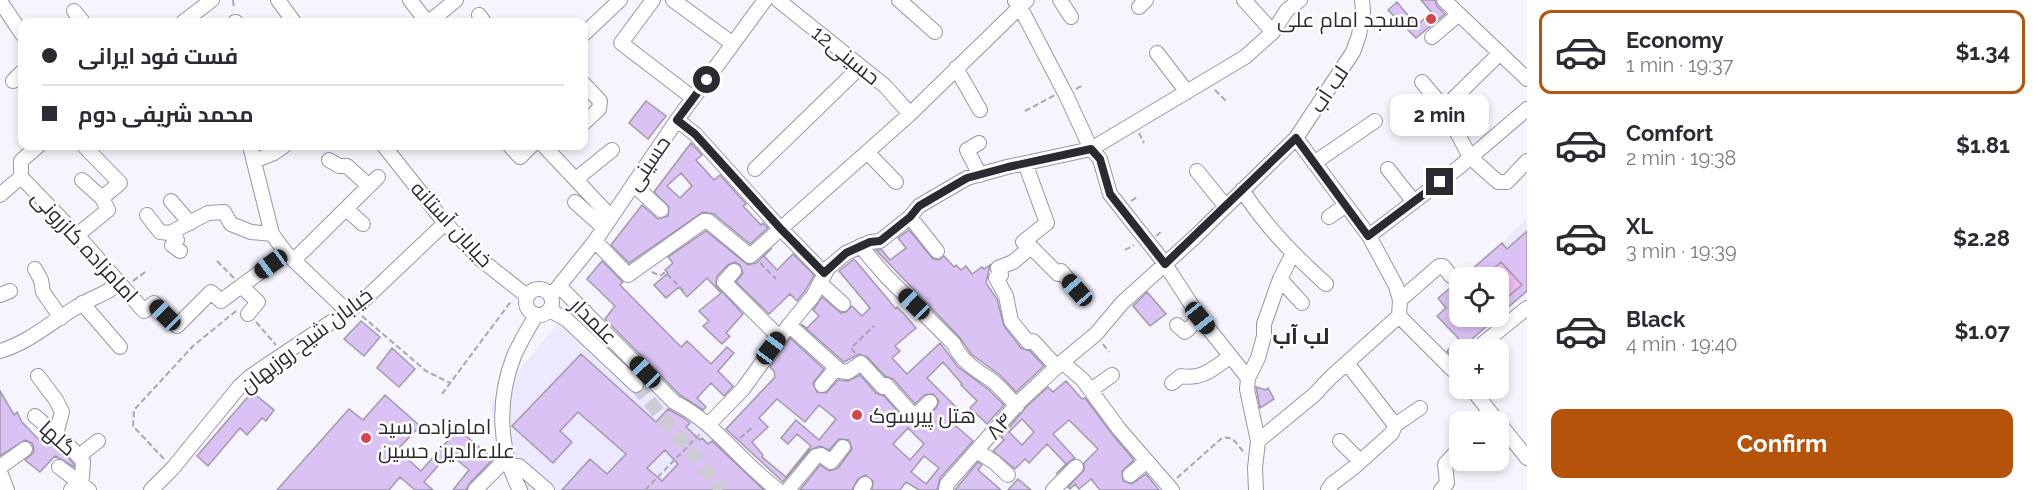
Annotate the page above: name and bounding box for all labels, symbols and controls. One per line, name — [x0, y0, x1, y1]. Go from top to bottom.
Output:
place label: مسجد امام علی — [1277, 7, 1419, 34]
marker: مسجد امام علی — [1424, 12, 1438, 26]
street label: حسینی12 — [806, 20, 885, 91]
icon: car — [1554, 25, 1608, 79]
text: Economy — [1626, 27, 1724, 53]
text: $1.34 — [1955, 39, 2010, 65]
text: فست فود ایرانی — [78, 43, 238, 69]
text: 1 min · 19:37 — [1626, 53, 1733, 77]
street label: لب آب — [1305, 61, 1353, 117]
route start — [693, 66, 720, 93]
callout: 2 min — [1390, 95, 1490, 137]
text: محمد شریفی دوم — [78, 101, 254, 127]
text: 2 min — [1414, 103, 1465, 127]
icon: car — [1554, 118, 1608, 172]
text: Comfort — [1626, 120, 1713, 146]
street label: حسینی — [621, 131, 676, 196]
text: $1.81 — [1956, 132, 2010, 158]
text: 2 min · 19:38 — [1626, 146, 1736, 170]
route end — [1426, 168, 1453, 195]
street label: خیابان آستانه — [405, 176, 498, 273]
street label: امامزاده کازرونی — [26, 185, 143, 308]
icon: car — [1554, 211, 1608, 265]
text: XL — [1626, 213, 1653, 239]
text: $2.28 — [1953, 225, 2010, 251]
text: 3 min · 19:39 — [1626, 239, 1737, 263]
car — [251, 246, 291, 282]
map controls — [1449, 267, 1509, 471]
button: locate — [1449, 267, 1509, 327]
car — [1058, 271, 1096, 309]
street label: خیابان شیخ روزبهان — [235, 282, 378, 400]
car — [895, 285, 933, 323]
street label: علمدار — [565, 292, 622, 349]
car — [146, 296, 184, 334]
car — [1182, 298, 1218, 338]
icon: car — [1554, 304, 1608, 358]
text: Black — [1626, 306, 1685, 332]
text: $1.07 — [1954, 318, 2010, 344]
district label: لب آب — [1273, 323, 1329, 349]
car — [753, 328, 789, 368]
text: 4 min · 19:40 — [1626, 332, 1738, 356]
button: + — [1449, 339, 1509, 399]
car — [626, 353, 664, 391]
place label: هتل پیرسوک — [869, 403, 976, 430]
marker: هتل پیرسوک — [850, 408, 864, 422]
street label: ۸۴ — [981, 408, 1017, 444]
button: Confirm — [1551, 409, 2013, 478]
button: − — [1449, 411, 1509, 471]
place label: امامزاده سید علاءالدین حسین — [378, 414, 515, 464]
street label: گلها — [34, 415, 81, 462]
marker: امامزاده سید علاءالدین حسین — [359, 431, 373, 445]

